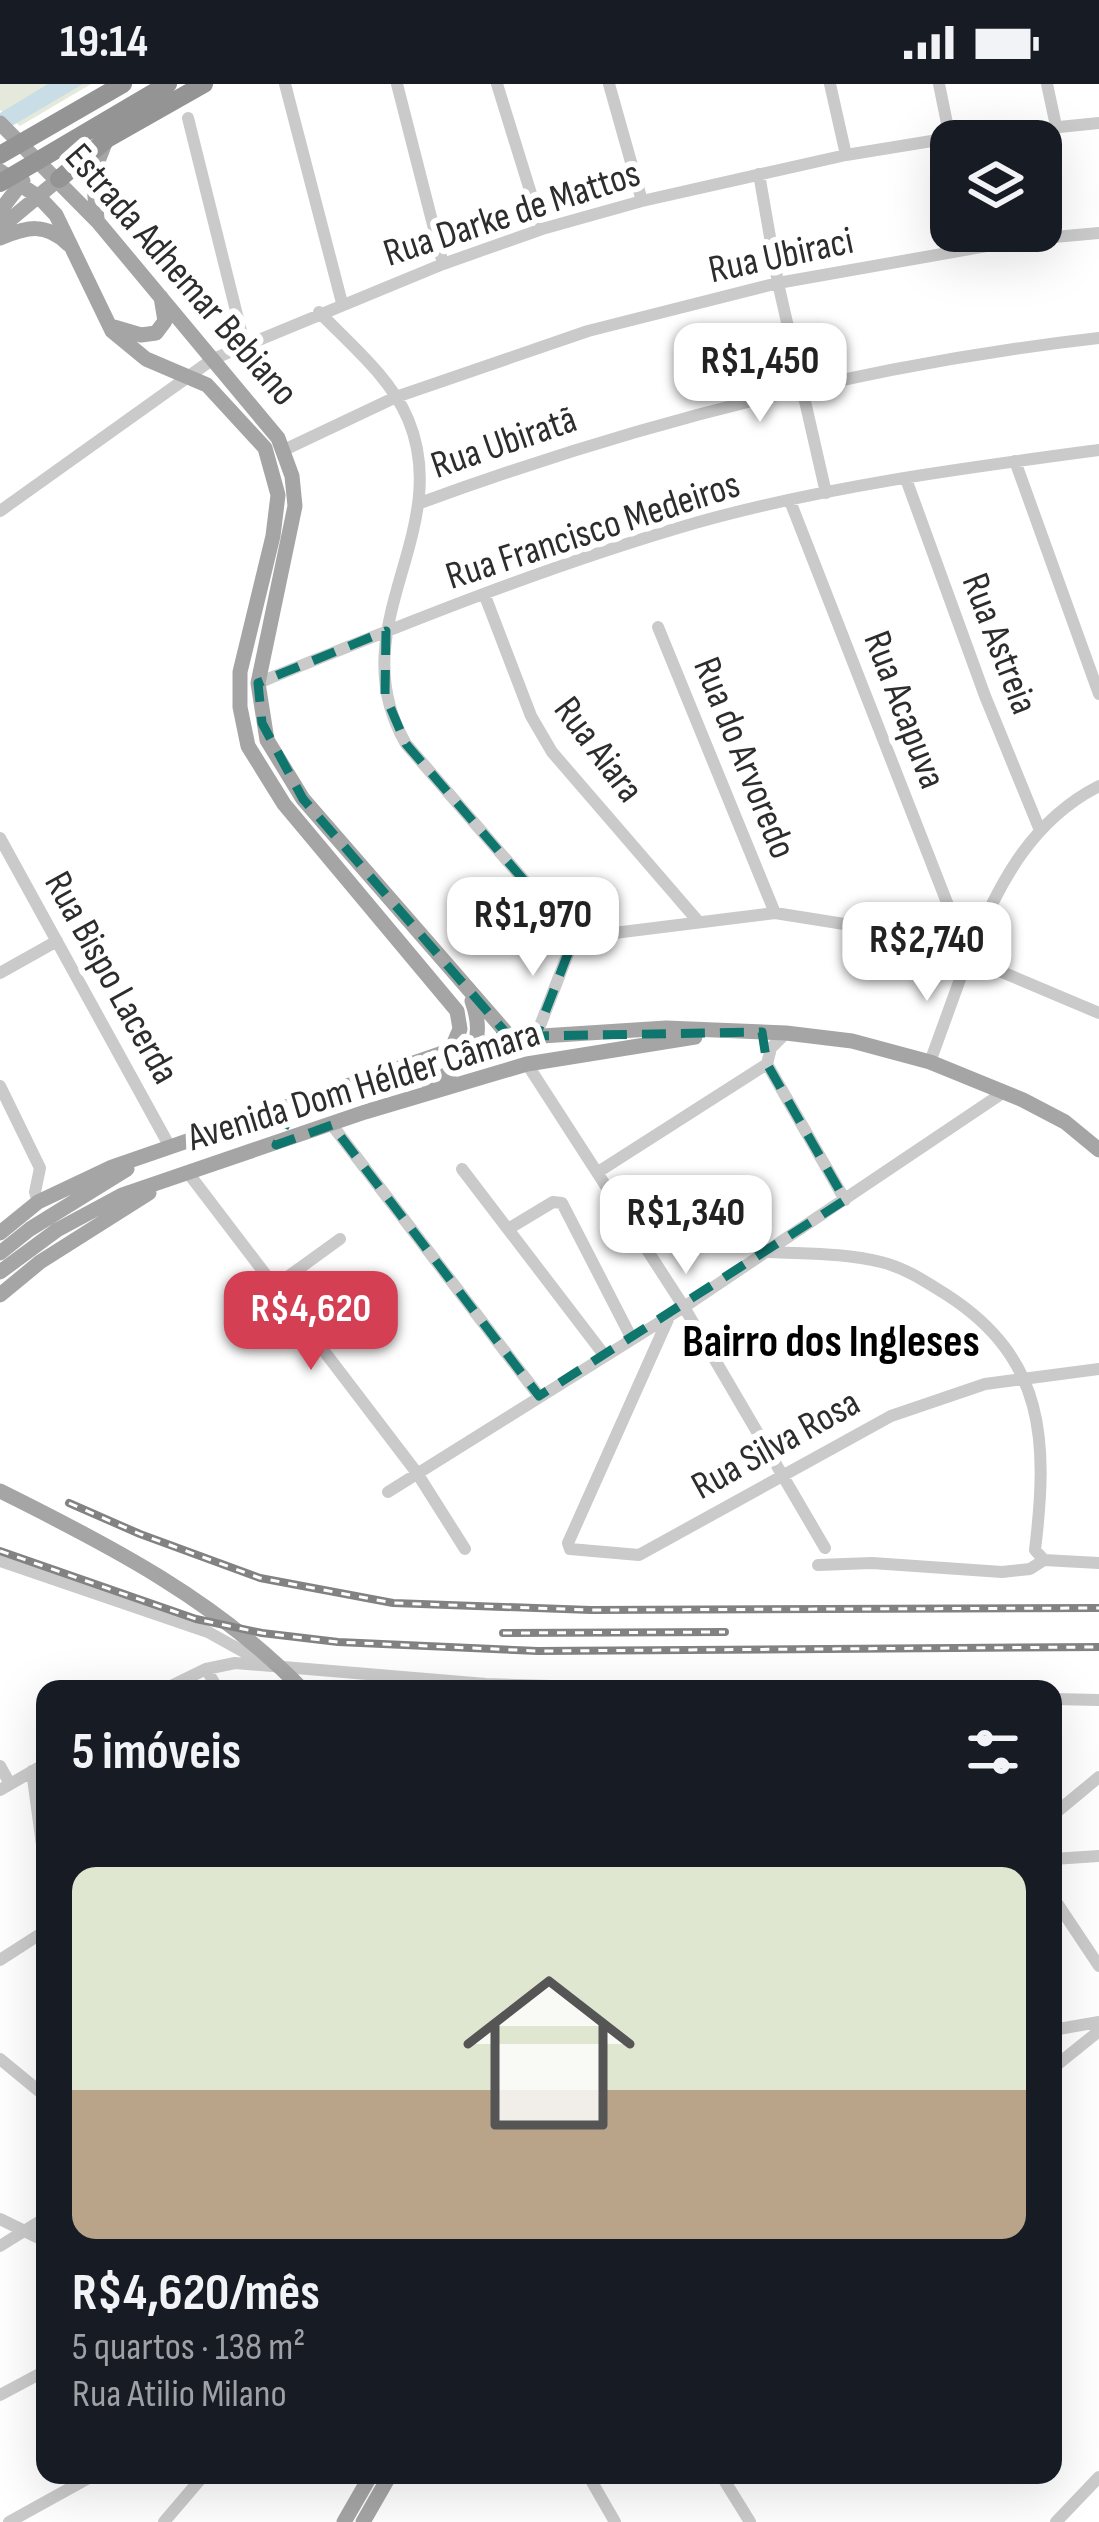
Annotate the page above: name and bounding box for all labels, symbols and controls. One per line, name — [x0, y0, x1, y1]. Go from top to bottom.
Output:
text: 19:14 — [60, 15, 148, 70]
map controls — [930, 120, 1062, 252]
button: layers — [930, 120, 1062, 252]
street label: Estrada Adhemar Bebiano — [54, 134, 308, 416]
street label: Rua Darke de Mattos — [378, 150, 646, 278]
street label: Rua Ubiraci — [704, 218, 858, 294]
pin: R$1,450 — [649, 323, 871, 425]
text: R$1,450 — [701, 338, 819, 385]
street label: Rua Ubiratã — [425, 396, 583, 490]
street label: Rua Francisco Medeiros — [440, 461, 746, 601]
street label: Rua Astreia — [951, 567, 1047, 721]
street label: Rua Acapuva — [853, 625, 955, 795]
street label: Rua do Arvoredo — [682, 651, 806, 865]
street label: Rua Aiara — [543, 688, 653, 812]
street label: Rua Bispo Lacerda — [33, 864, 189, 1092]
pin: R$1,970 — [422, 877, 644, 979]
text: R$1,970 — [474, 892, 592, 939]
pin: R$2,740 — [816, 902, 1038, 1004]
text: R$2,740 — [869, 917, 985, 964]
street label: Avenida Dom Hélder Câmara — [181, 1010, 546, 1162]
pin: R$1,340 — [575, 1175, 797, 1277]
text: R$1,340 — [627, 1190, 745, 1237]
pin: R$4,620 — [200, 1271, 422, 1373]
text: R$4,620 — [251, 1286, 371, 1333]
district label: Bairro dos Ingleses — [682, 1315, 980, 1370]
street label: Rua Silva Rosa — [684, 1380, 868, 1510]
icon: filters — [960, 1719, 1026, 1785]
text: 5 imóveis — [72, 1722, 241, 1783]
icon: home — [441, 1945, 657, 2161]
text: R$4,620/mês — [72, 2263, 320, 2324]
text: 5 quartos · 138 m² — [72, 2324, 305, 2371]
text: Rua Atilio Milano — [72, 2371, 287, 2418]

